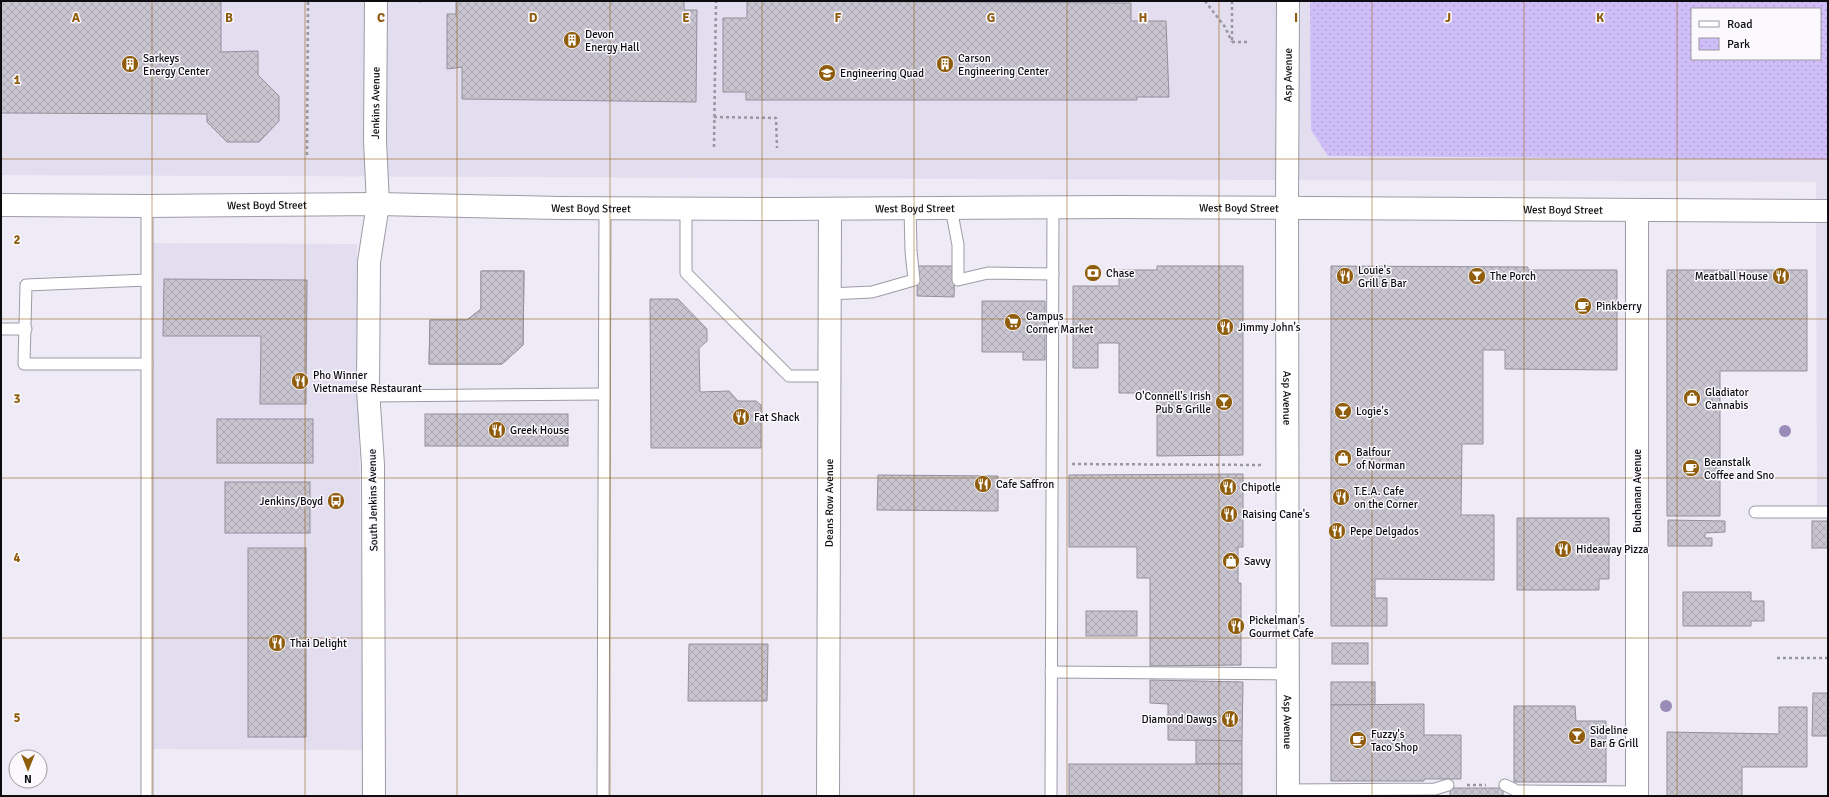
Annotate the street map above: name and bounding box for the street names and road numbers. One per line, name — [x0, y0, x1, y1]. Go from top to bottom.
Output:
street label: Asp Avenue — [1281, 48, 1294, 102]
street label: Jenkins Avenue — [369, 67, 382, 139]
street label: West Boyd Street — [227, 198, 307, 212]
street label: West Boyd Street — [551, 201, 631, 215]
street label: West Boyd Street — [875, 201, 955, 215]
street label: West Boyd Street — [1199, 201, 1279, 214]
street label: West Boyd Street — [1523, 203, 1603, 216]
street label: Asp Avenue — [1281, 371, 1294, 425]
street label: South Jenkins Avenue — [366, 449, 380, 551]
street label: Buchanan Avenue — [1631, 449, 1644, 533]
street label: Deans Row Avenue — [822, 459, 836, 547]
street label: Asp Avenue — [1281, 695, 1294, 749]

